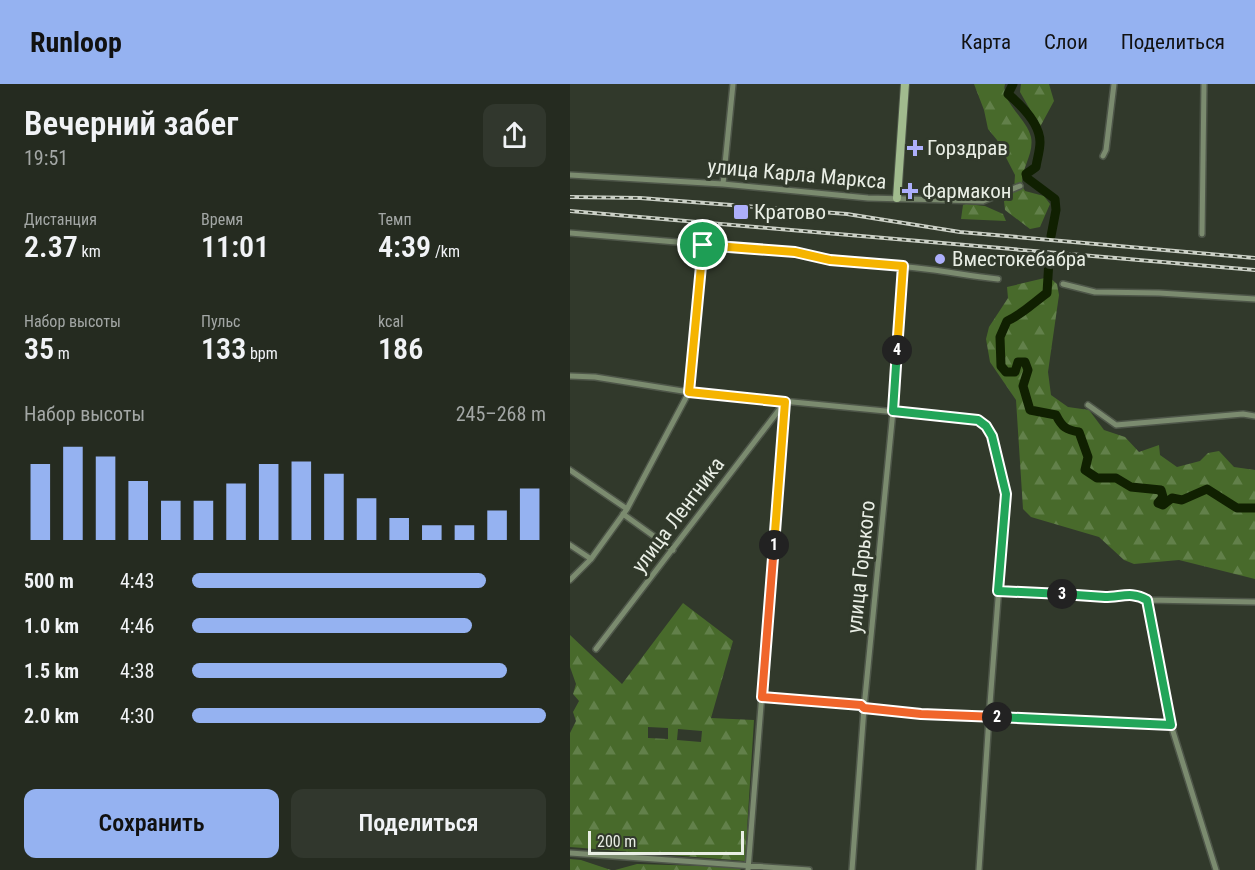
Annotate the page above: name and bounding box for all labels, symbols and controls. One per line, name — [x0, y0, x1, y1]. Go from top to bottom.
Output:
text: Runloop — [30, 26, 122, 59]
text: Карта — [961, 30, 1011, 54]
text: Слои — [1044, 30, 1088, 54]
text: Поделиться — [1121, 30, 1225, 54]
text: Вечерний забег — [24, 104, 238, 143]
button: share — [483, 104, 546, 167]
place label: Горздрав — [927, 136, 1008, 160]
marker: Горздрав — [908, 141, 922, 155]
text: 19:51 — [24, 146, 68, 170]
street label: улица Карла Маркса — [707, 154, 887, 194]
place label: Фармакон — [922, 179, 1011, 203]
marker: Фармакон — [903, 184, 917, 198]
place label: Кратово — [754, 200, 826, 224]
marker: Кратово — [732, 203, 750, 221]
text: Дистанция — [24, 210, 97, 229]
text: Время — [201, 210, 243, 229]
text: Темп — [378, 210, 412, 229]
pin — [677, 219, 728, 270]
icon: arrive — [686, 228, 719, 261]
text: 2.37 — [24, 229, 78, 264]
text: 11:01 — [201, 229, 269, 264]
text: 4:39 — [378, 229, 431, 264]
text: km — [78, 242, 101, 261]
text: /km — [431, 242, 460, 261]
place label: Вместокебабра — [952, 247, 1086, 271]
marker: Вместокебабра — [933, 252, 947, 266]
text: Набор высоты — [24, 312, 121, 331]
text: Пульс — [201, 312, 240, 331]
text: kcal — [378, 312, 404, 331]
text: 35 — [24, 331, 54, 366]
text: 133 — [201, 331, 246, 366]
text: 186 — [378, 331, 423, 366]
pin: 4 — [882, 335, 912, 365]
text: 4 — [893, 340, 901, 359]
text: m — [54, 344, 70, 363]
text: bpm — [246, 344, 278, 363]
text: Набор высоты — [24, 402, 145, 426]
text: 245–268 m — [456, 402, 546, 426]
street label: улица Ленгника — [627, 453, 729, 577]
street label: улица Горького — [842, 499, 880, 635]
pin: 1 — [759, 530, 789, 560]
text: 1 — [770, 535, 778, 554]
text: 500 m — [24, 569, 74, 593]
text: 4:43 — [120, 569, 154, 593]
pin: 3 — [1047, 579, 1077, 609]
text: 3 — [1058, 584, 1066, 603]
text: 1.0 km — [24, 614, 79, 638]
text: 4:46 — [120, 614, 154, 638]
text: 1.5 km — [24, 659, 79, 683]
text: 4:38 — [120, 659, 154, 683]
pin: 2 — [982, 702, 1012, 732]
text: 2.0 km — [24, 704, 79, 728]
text: 4:30 — [120, 704, 154, 728]
text: 2 — [993, 707, 1001, 726]
button: Сохранить — [24, 789, 279, 858]
button: Поделиться — [291, 789, 546, 858]
scale bar — [588, 828, 744, 856]
text: 200 m — [597, 832, 636, 851]

